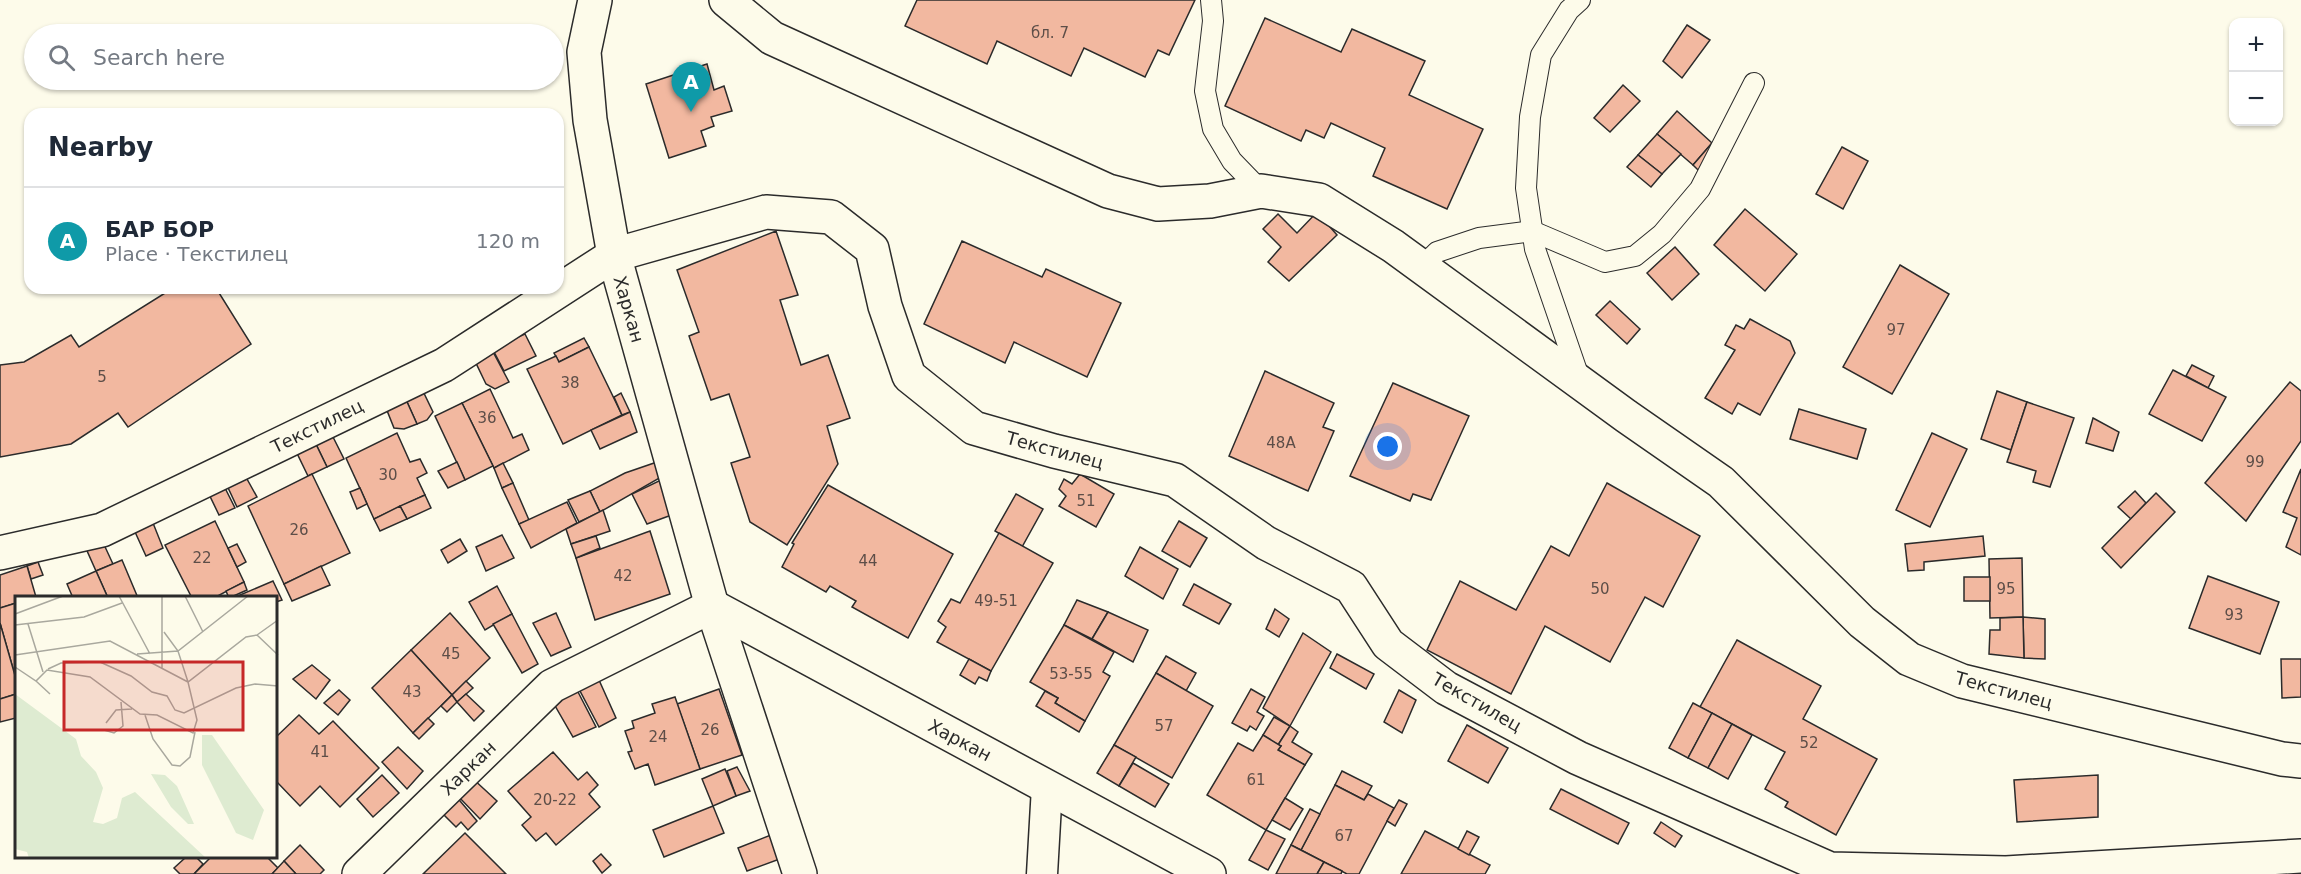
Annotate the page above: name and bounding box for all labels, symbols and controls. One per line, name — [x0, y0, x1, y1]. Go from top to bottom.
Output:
map controls — [2229, 18, 2283, 126]
button: + — [2229, 18, 2283, 72]
search box — [24, 24, 564, 90]
house number: бл. 7 — [1031, 24, 1069, 42]
icon: search — [45, 41, 78, 74]
text: Search here — [93, 45, 225, 70]
pin: A — [672, 63, 710, 112]
button: − — [2229, 72, 2283, 126]
text: Nearby — [48, 132, 153, 162]
text: БАР БОР — [105, 217, 214, 242]
text: A — [60, 229, 75, 253]
text: 120 m — [476, 229, 540, 253]
text: Place · Текстилец — [105, 242, 288, 266]
street label: Харкан — [609, 273, 649, 345]
house number: 97 — [1886, 321, 1906, 339]
house number: 5 — [97, 368, 107, 386]
house number: 38 — [560, 374, 580, 392]
street label: Текстилец — [267, 395, 366, 458]
house number: 36 — [477, 409, 497, 427]
street label: Текстилец — [1003, 427, 1106, 473]
your location — [1373, 432, 1402, 461]
house number: 48А — [1266, 434, 1296, 452]
house number: 99 — [2245, 453, 2265, 471]
house number: 30 — [378, 466, 398, 484]
house number: 51 — [1076, 492, 1096, 510]
house number: 26 — [289, 521, 309, 539]
house number: 22 — [192, 549, 212, 567]
house number: 44 — [858, 552, 878, 570]
house number: 42 — [613, 567, 633, 585]
house number: 50 — [1590, 580, 1610, 598]
house number: 95 — [1996, 580, 2016, 598]
house number: 49-51 — [974, 592, 1018, 610]
inset map — [15, 596, 278, 859]
house number: 93 — [2224, 606, 2244, 624]
house number: 45 — [441, 645, 461, 663]
house number: 53-55 — [1049, 665, 1093, 683]
street label: Текстилец — [1428, 667, 1525, 736]
street label: Текстилец — [1952, 667, 2055, 713]
house number: 43 — [402, 683, 422, 701]
street label: Харкан — [925, 715, 995, 765]
house number: 57 — [1154, 717, 1174, 735]
house number: 26 — [700, 721, 720, 739]
house number: 24 — [648, 728, 668, 746]
house number: 52 — [1799, 734, 1819, 752]
street label: Харкан — [436, 737, 500, 799]
house number: 41 — [310, 743, 330, 761]
house number: 61 — [1246, 771, 1266, 789]
house number: 20-22 — [533, 791, 577, 809]
house number: 67 — [1334, 827, 1354, 845]

